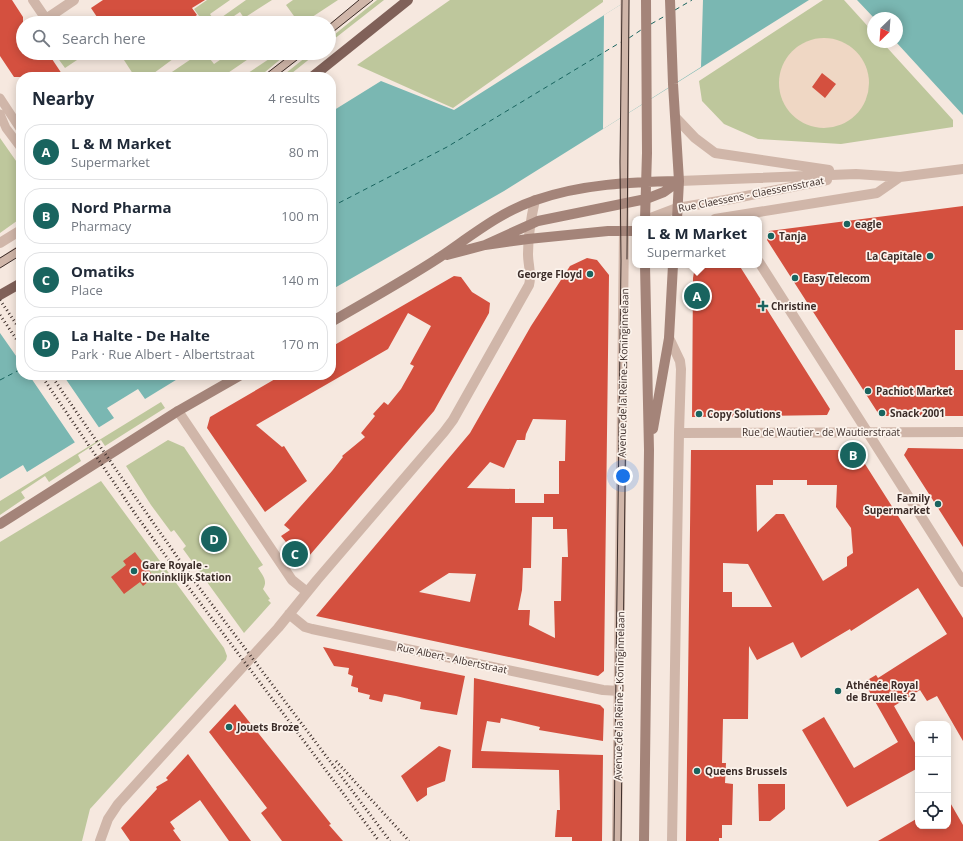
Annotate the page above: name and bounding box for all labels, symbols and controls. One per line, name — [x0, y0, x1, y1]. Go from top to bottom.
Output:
north arrow — [867, 12, 903, 48]
search box — [16, 16, 336, 60]
icon: search — [30, 27, 52, 49]
text: Search here — [62, 28, 146, 48]
text: Nearby — [32, 87, 94, 110]
text: 4 results — [268, 89, 320, 107]
text: L & M Market — [71, 133, 171, 153]
text: A — [42, 143, 50, 161]
text: 80 m — [289, 143, 319, 161]
text: Supermarket — [71, 153, 150, 171]
street label: Rue Claessens - Claessensstraat — [677, 173, 825, 215]
text: Nord Pharma — [71, 197, 172, 217]
text: B — [42, 207, 50, 225]
text: 100 m — [281, 207, 319, 225]
popup — [632, 216, 762, 268]
text: Pharmacy — [71, 217, 131, 235]
place label: eagle — [855, 217, 882, 231]
marker: eagle — [842, 219, 852, 229]
text: L & M Market — [647, 223, 747, 243]
place label: Tanja — [779, 229, 807, 243]
marker: Tanja — [766, 231, 776, 241]
text: Supermarket — [647, 243, 726, 261]
place label: La Capitale — [867, 249, 922, 263]
marker: La Capitale — [925, 251, 935, 261]
text: Omatiks — [71, 261, 135, 281]
place label: George Floyd — [517, 267, 582, 281]
marker: George Floyd — [585, 269, 595, 279]
text: C — [42, 271, 50, 289]
text: 140 m — [281, 271, 319, 289]
place label: Easy Telecom — [803, 271, 870, 285]
marker: Easy Telecom — [790, 273, 800, 283]
text: Place — [71, 281, 103, 299]
pin: A — [684, 281, 710, 311]
street label: Avenue de la Reine - Koninginnelaan — [615, 288, 631, 458]
place label: Christine — [771, 299, 816, 313]
marker: Christine — [758, 301, 768, 311]
text: La Halte - De Halte — [71, 325, 210, 345]
text: D — [41, 335, 51, 353]
text: 170 m — [281, 335, 319, 353]
text: Park · Rue Albert - Albertstraat — [71, 345, 255, 363]
place label: Pachiot Market — [876, 384, 953, 398]
marker: Pachiot Market — [863, 386, 873, 396]
place label: Snack 2001 — [890, 406, 945, 420]
place label: Copy Solutions — [707, 407, 781, 421]
marker: Snack 2001 — [877, 408, 887, 418]
marker: Copy Solutions — [694, 409, 704, 419]
street label: Rue de Wautier - de Wautierstraat — [742, 425, 900, 439]
pin: B — [840, 440, 866, 470]
your location — [613, 466, 633, 486]
place label: Family Supermarket — [864, 491, 931, 517]
marker: Family Supermarket — [933, 499, 943, 509]
pin: D — [201, 524, 227, 554]
pin: C — [282, 539, 308, 569]
place label: Gare Royale - Koninklijk Station — [142, 558, 231, 584]
marker: Gare Royale - Koninklijk Station — [129, 566, 139, 576]
street label: Avenue de la Reine - Koninginnelaan — [611, 611, 627, 781]
street label: Rue Albert - Albertstraat — [396, 639, 509, 677]
place label: Athénée Royal de Bruxelles 2 — [846, 678, 918, 704]
marker: Athénée Royal de Bruxelles 2 — [833, 686, 843, 696]
place label: Jouets Broze — [236, 720, 299, 734]
map controls — [915, 721, 951, 829]
button: + — [915, 721, 951, 757]
marker: Jouets Broze — [224, 722, 234, 732]
button: − — [915, 757, 951, 793]
place label: Queens Brussels — [705, 764, 787, 778]
marker: Queens Brussels — [692, 766, 702, 776]
button: locate — [915, 793, 951, 829]

